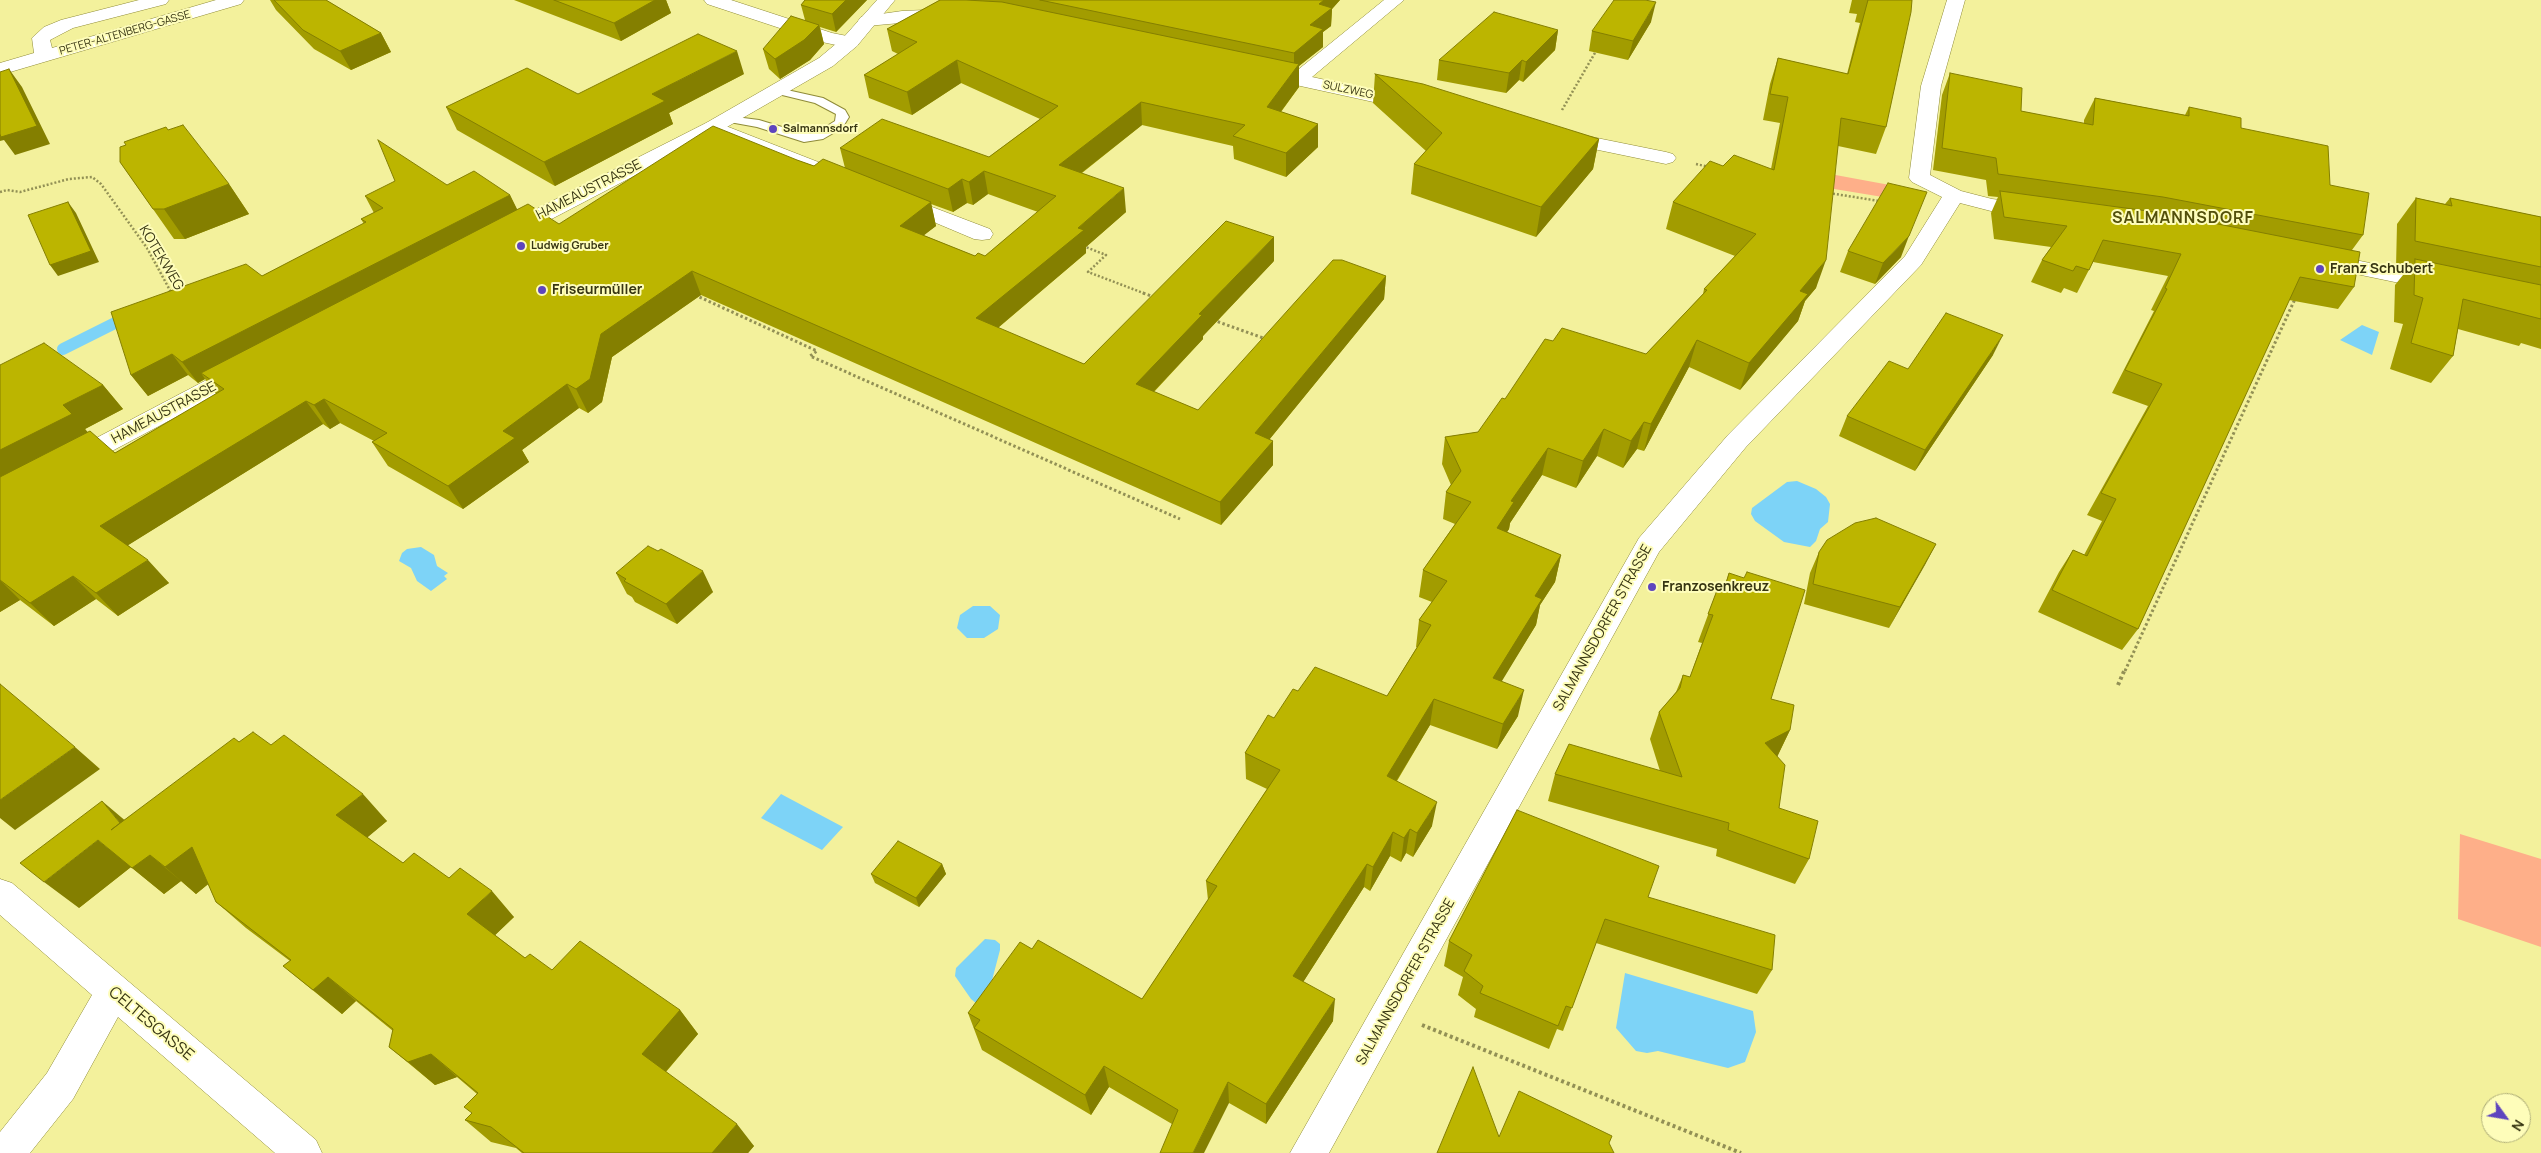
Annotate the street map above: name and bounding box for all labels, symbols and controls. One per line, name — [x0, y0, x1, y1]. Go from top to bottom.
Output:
street label: PETER-ALTENBERG-GASSE — [58, 8, 192, 58]
street label: SULZWEG — [1322, 78, 1374, 102]
place label: Salmannsdorf — [783, 122, 858, 136]
marker: Salmannsdorf — [767, 123, 779, 135]
street label: HAMEAUSTRASSE — [533, 156, 645, 224]
district label: SALMANNSDORF — [2111, 209, 2255, 229]
street label: KOTEKWEG — [135, 222, 187, 294]
place label: Ludwig Gruber — [531, 239, 609, 253]
marker: Ludwig Gruber — [515, 240, 527, 252]
place label: Franz Schubert — [2330, 261, 2433, 277]
marker: Franz Schubert — [2314, 263, 2326, 275]
place label: Friseurmüller — [552, 282, 642, 298]
marker: Friseurmüller — [536, 284, 548, 296]
street label: HAMEAUSTRASSE — [109, 378, 219, 448]
street label: SALMANNSDORFER STRASSE — [1550, 542, 1656, 714]
place label: Franzosenkreuz — [1662, 579, 1769, 595]
marker: Franzosenkreuz — [1646, 581, 1658, 593]
street label: SALMANNSDORFER STRASSE — [1353, 896, 1459, 1068]
street label: CELTESGASSE — [105, 983, 197, 1065]
north arrow — [2481, 1093, 2531, 1143]
text: N — [2508, 1116, 2529, 1135]

